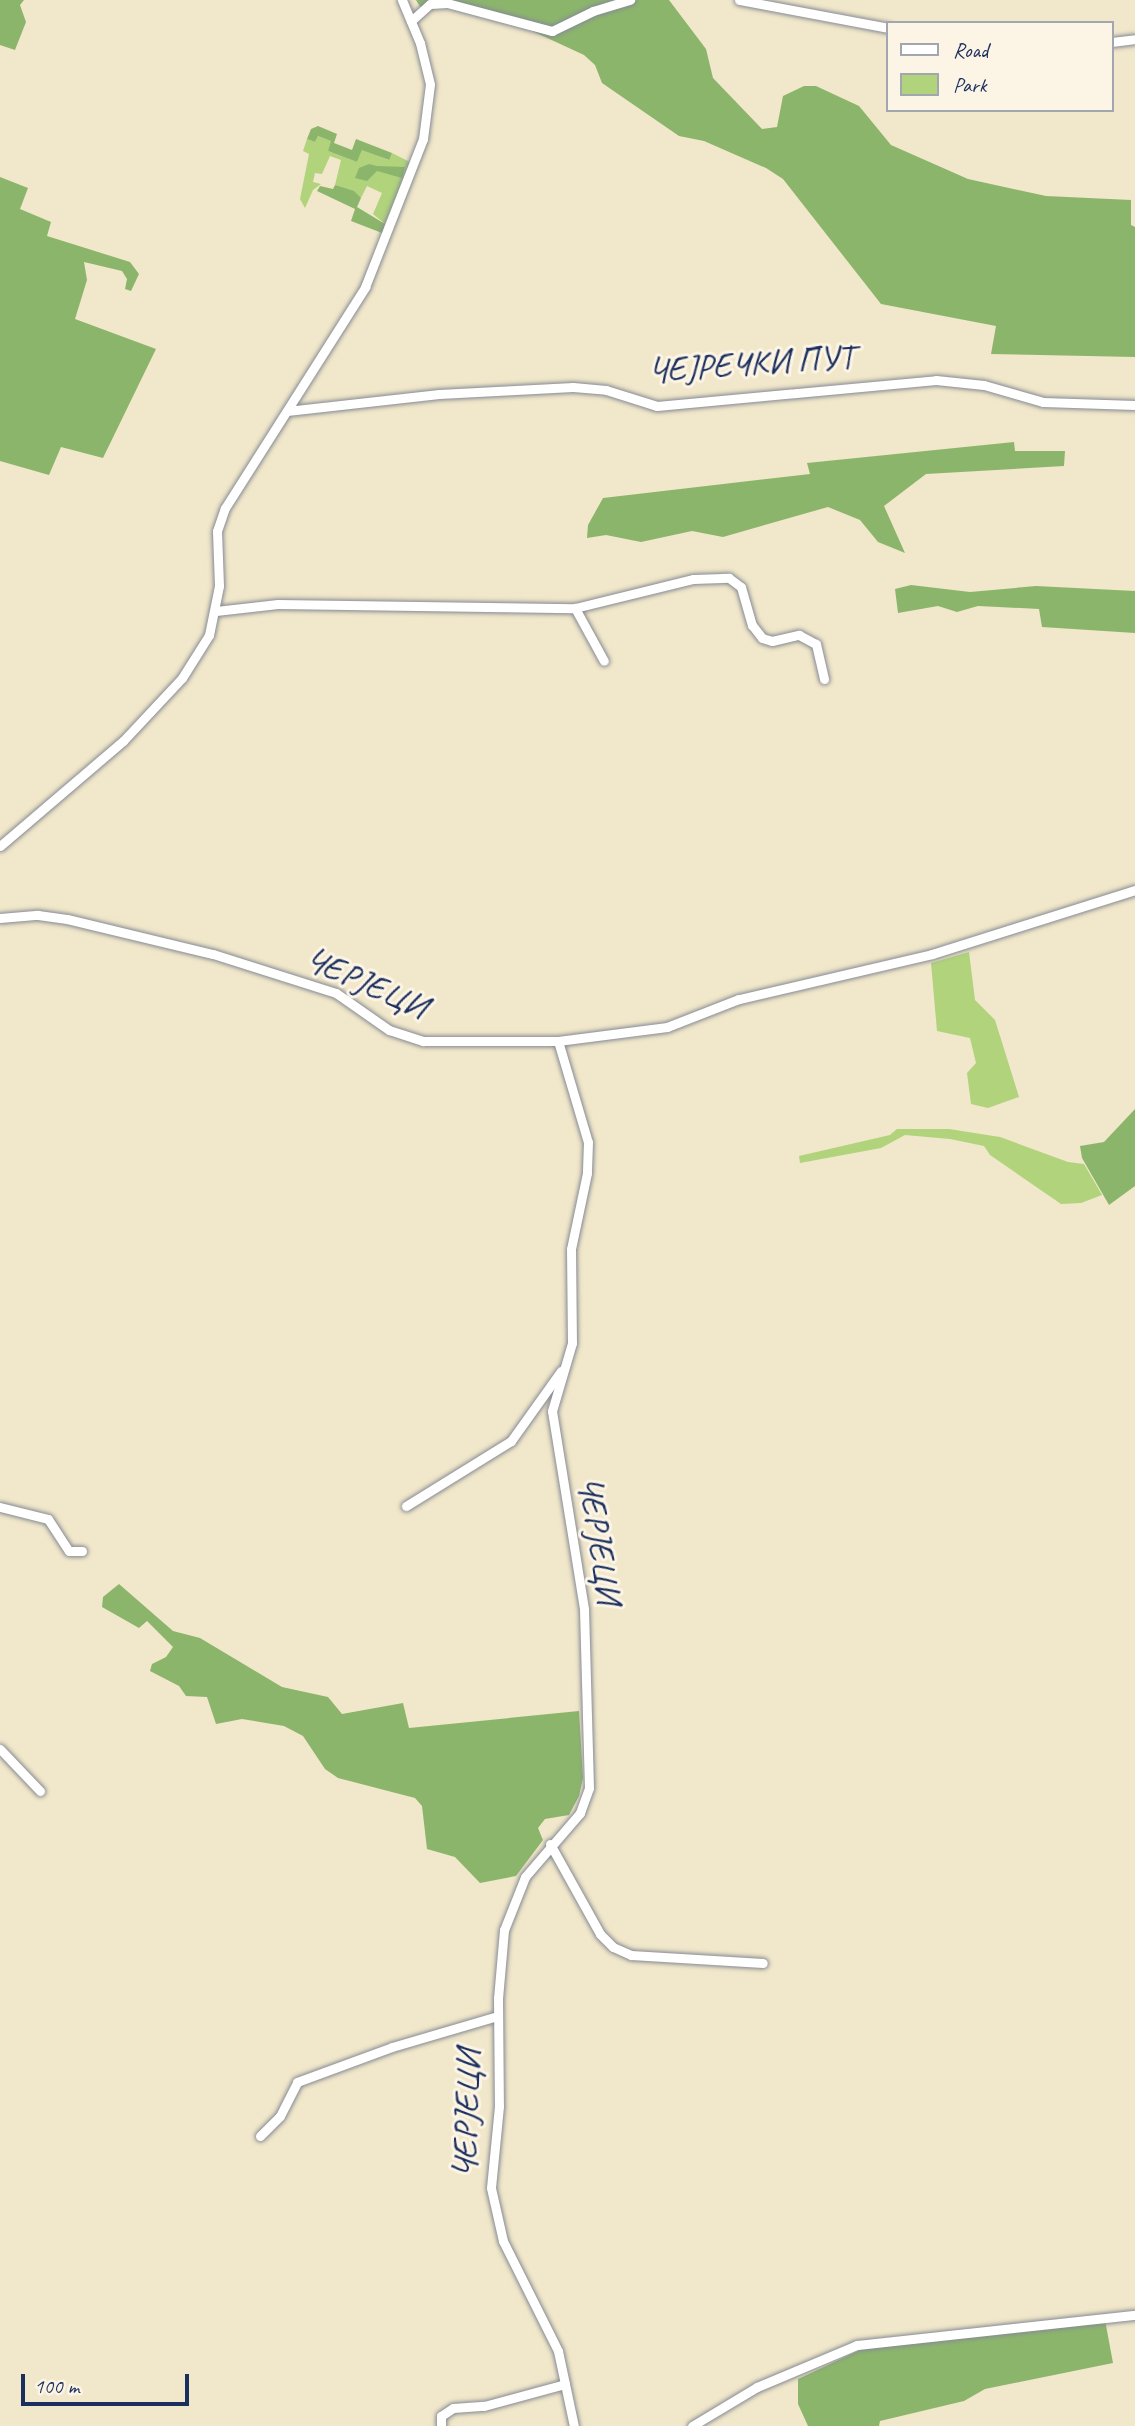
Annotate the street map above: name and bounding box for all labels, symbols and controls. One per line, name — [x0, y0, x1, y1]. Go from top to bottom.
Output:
legend — [886, 21, 1114, 112]
text: Road — [953, 37, 988, 63]
text: Park — [953, 72, 986, 98]
street label: ЧЕЈРЕЧКИ ПУТ — [648, 336, 854, 392]
street label: ЧЕРЈЕЦИ — [299, 938, 433, 1028]
street label: ЧЕРЈЕЦИ — [568, 1473, 630, 1607]
street label: ЧЕРЈЕЦИ — [444, 2049, 490, 2179]
scale bar — [24, 2360, 192, 2404]
text: 100 m — [34, 2373, 79, 2399]

